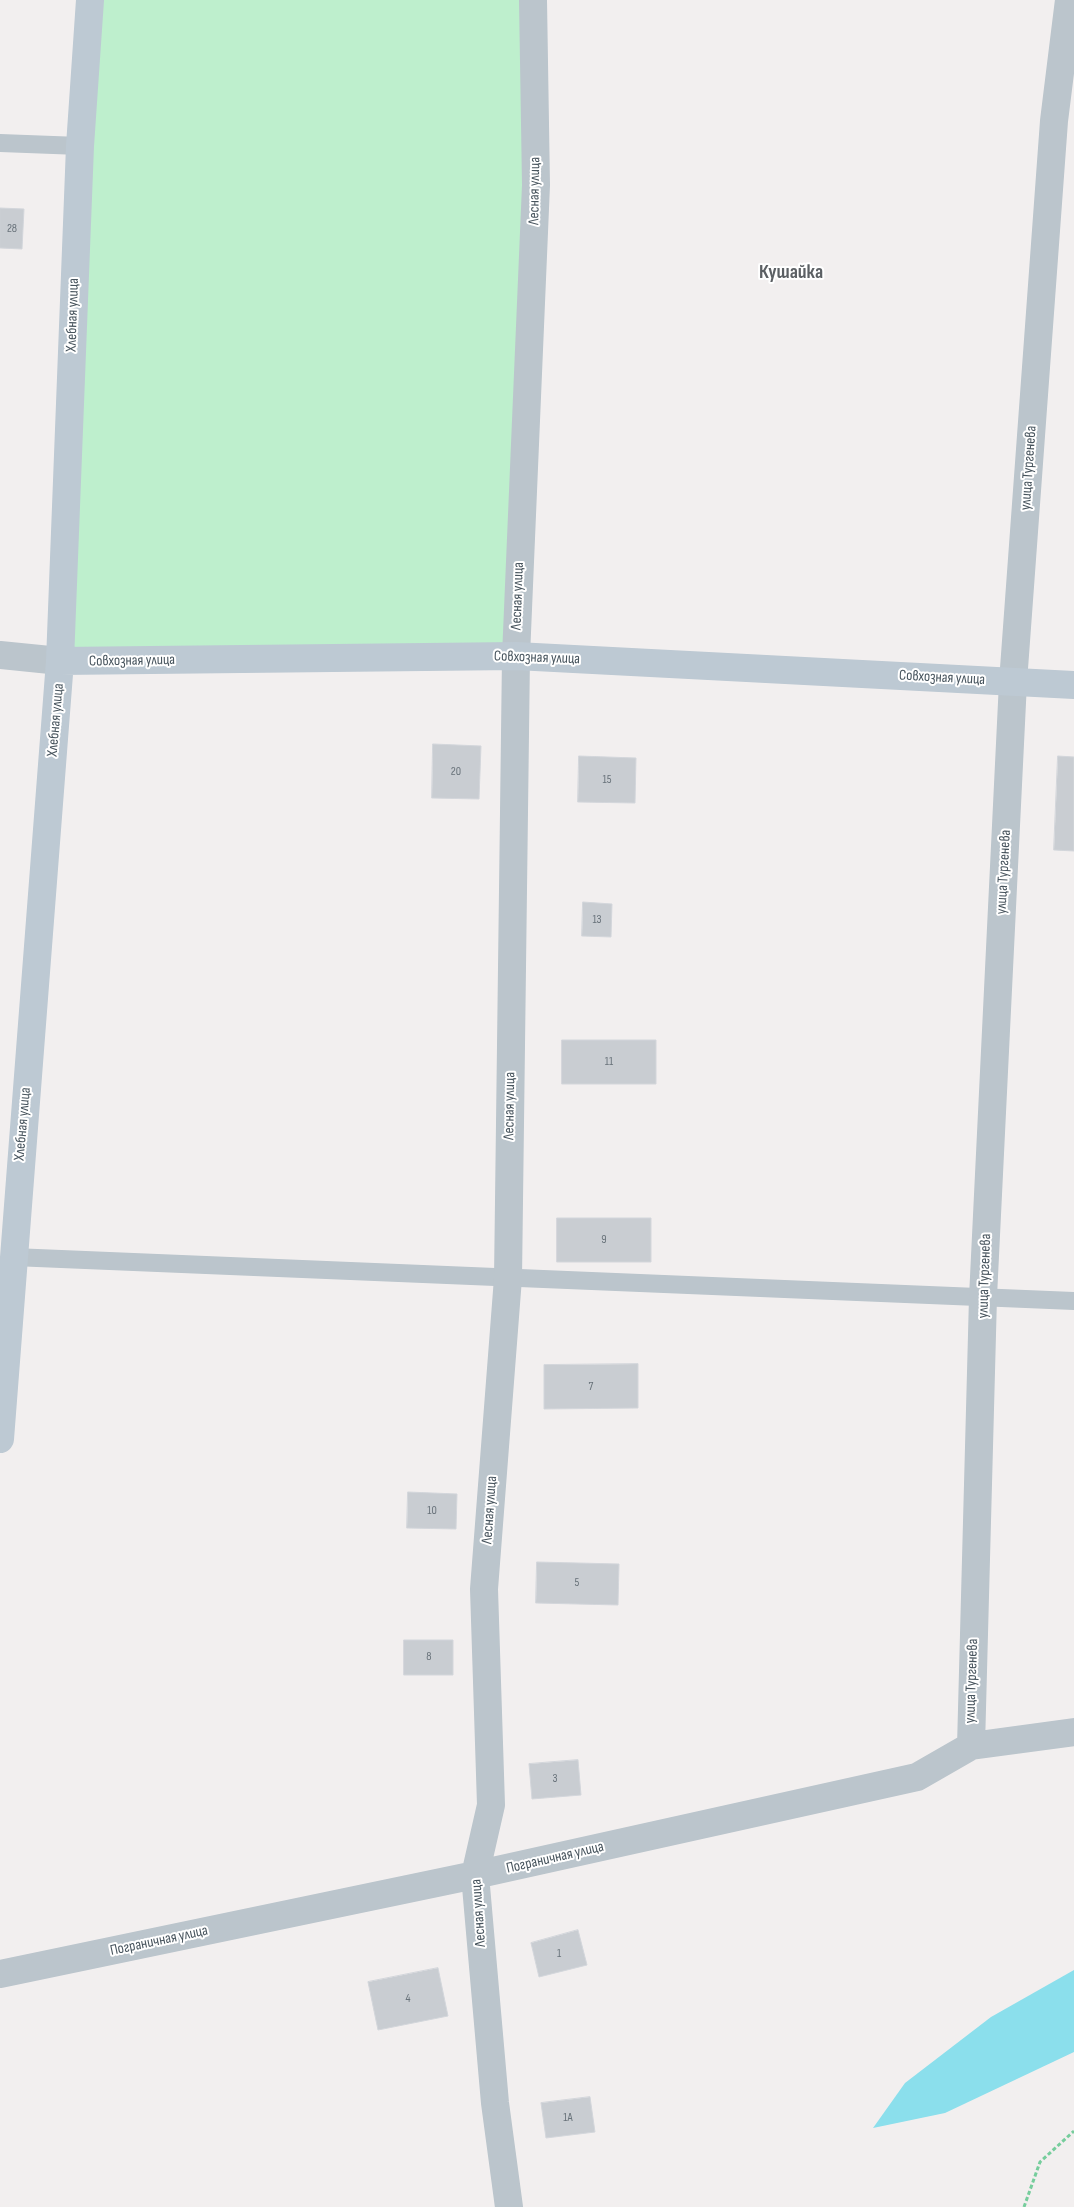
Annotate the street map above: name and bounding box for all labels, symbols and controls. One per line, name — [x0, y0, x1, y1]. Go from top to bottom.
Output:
street label: Лесная улица — [525, 157, 545, 225]
house number: 28 — [7, 222, 17, 236]
district label: Кушайка — [759, 261, 823, 285]
street label: Хлебная улица — [63, 278, 83, 352]
street label: улица Тургенева — [1017, 425, 1041, 511]
street label: Лесная улица — [508, 562, 528, 630]
street label: Совхозная улица — [494, 648, 580, 668]
street label: Совхозная улица — [89, 651, 175, 671]
street label: Совхозная улица — [899, 667, 985, 689]
street label: Хлебная улица — [44, 683, 68, 757]
house number: 20 — [451, 765, 461, 779]
house number: 15 — [602, 773, 612, 787]
street label: улица Тургенева — [993, 829, 1015, 915]
house number: 13 — [592, 913, 602, 927]
house number: 11 — [605, 1055, 613, 1069]
street label: Лесная улица — [500, 1072, 520, 1140]
street label: Хлебная улица — [11, 1087, 35, 1161]
house number: 9 — [601, 1233, 607, 1247]
street label: улица Тургенева — [975, 1233, 995, 1319]
house number: 7 — [589, 1380, 593, 1394]
street label: Лесная улица — [479, 1475, 501, 1545]
house number: 10 — [427, 1504, 437, 1518]
house number: 5 — [575, 1576, 579, 1590]
street label: улица Тургенева — [962, 1638, 982, 1724]
house number: 8 — [426, 1650, 432, 1664]
house number: 3 — [552, 1772, 558, 1786]
street label: Пограничная улица — [505, 1838, 605, 1878]
street label: Лесная улица — [468, 1878, 490, 1948]
street label: Пограничная улица — [108, 1922, 210, 1960]
house number: 1 — [557, 1947, 561, 1961]
house number: 4 — [405, 1992, 411, 2006]
house number: 1А — [563, 2111, 573, 2125]

